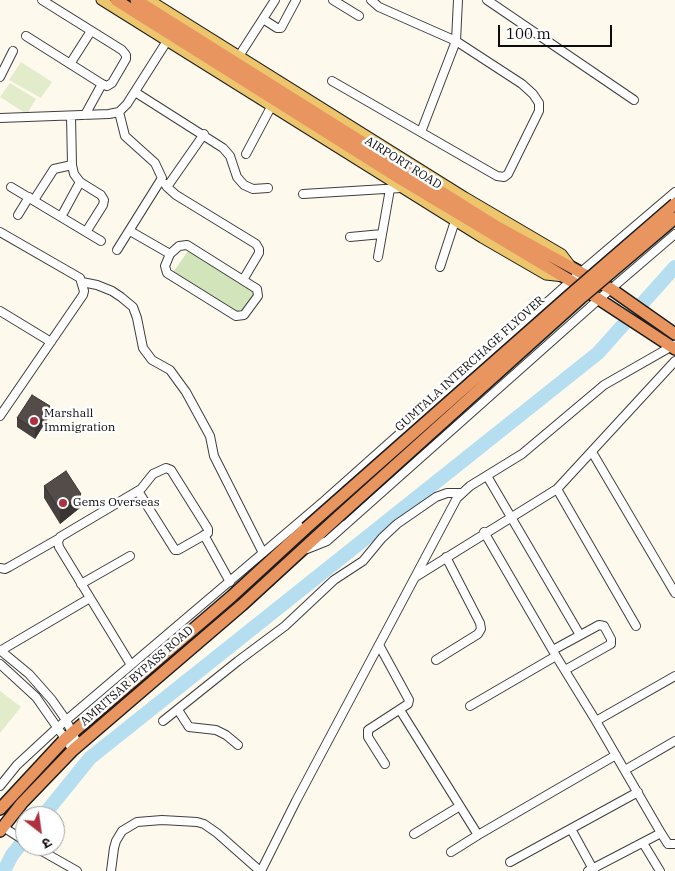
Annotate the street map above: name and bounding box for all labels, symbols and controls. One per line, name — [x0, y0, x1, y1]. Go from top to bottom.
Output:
scale bar — [500, 15, 614, 47]
text: 100 m — [506, 24, 551, 43]
street label: AIRPORT ROAD — [362, 134, 444, 192]
street label: GUMTALA INTERCHAGE FLYOVER — [392, 293, 548, 435]
place label: Marshall Immigration — [44, 407, 116, 435]
marker: Marshall Immigration — [28, 415, 40, 427]
place label: Gems Overseas — [73, 496, 160, 510]
marker: Gems Overseas — [57, 497, 69, 509]
street label: AMRITSAR BYPASS ROAD — [78, 623, 196, 729]
north arrow — [15, 806, 65, 856]
text: उ — [39, 833, 55, 853]

